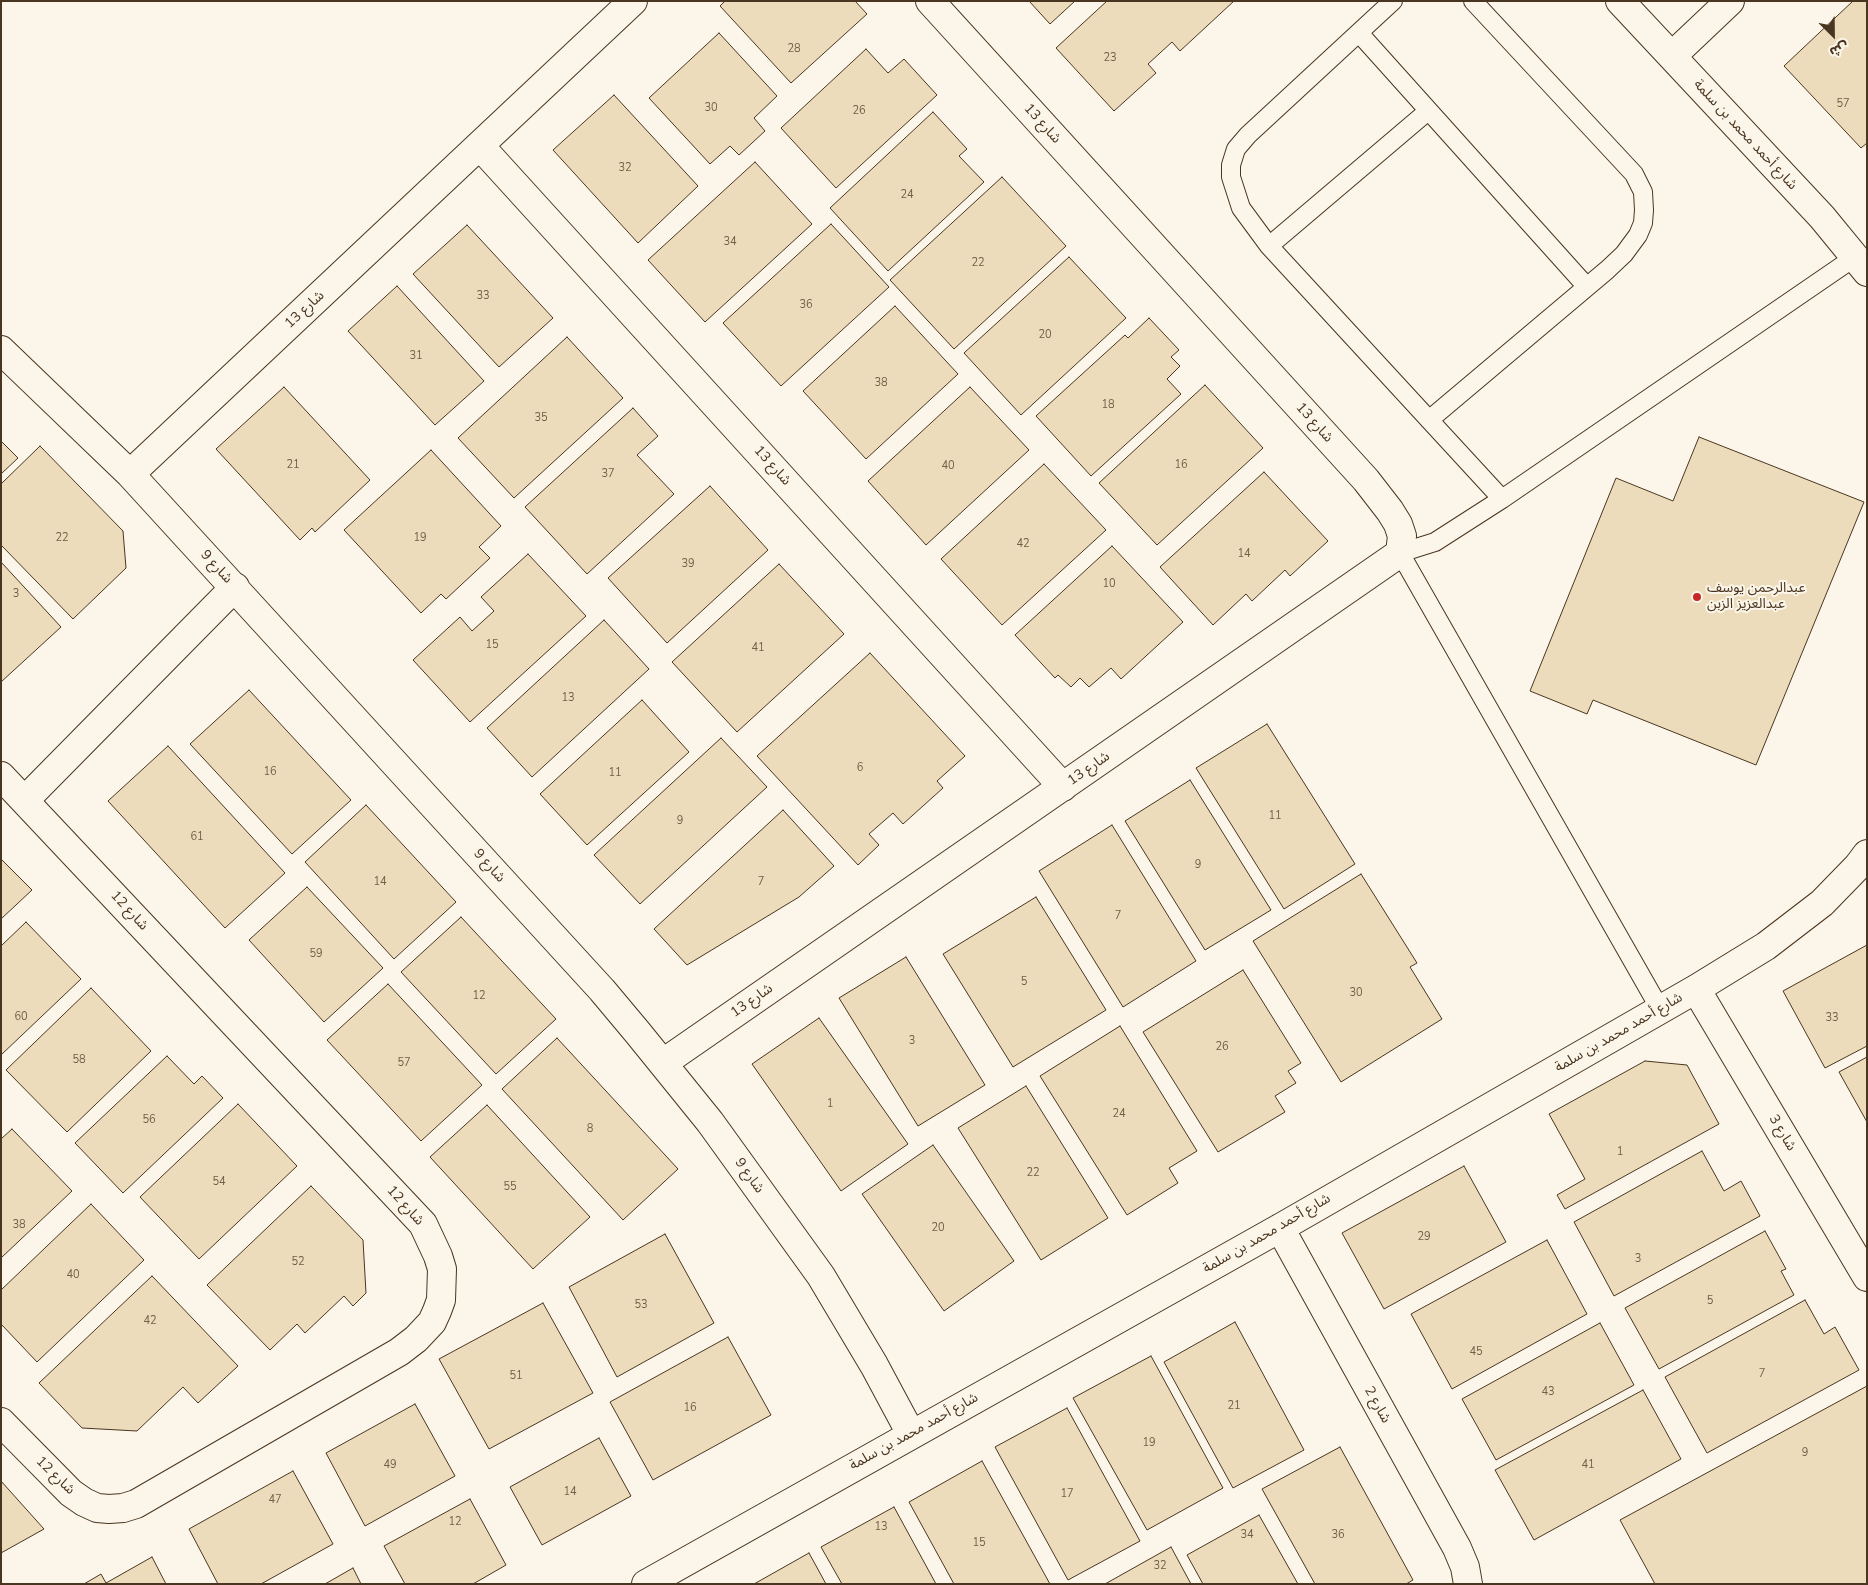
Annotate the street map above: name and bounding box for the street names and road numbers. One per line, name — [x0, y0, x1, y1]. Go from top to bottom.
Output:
street label: شارع أحمد محمد بن سلمة — [1690, 76, 1800, 194]
street label: شارع 13 — [1020, 101, 1064, 147]
street label: شارع 13 — [282, 288, 328, 332]
street label: شارع 13 — [1292, 400, 1336, 446]
street label: شارع 13 — [750, 443, 794, 489]
street label: شارع 9 — [196, 547, 236, 587]
street label: شارع 13 — [1065, 748, 1113, 790]
street label: شارع 9 — [470, 846, 508, 886]
street label: شارع 12 — [107, 888, 151, 934]
street label: شارع 13 — [728, 980, 776, 1022]
street label: شارع أحمد محمد بن سلمة — [1552, 990, 1686, 1076]
street label: شارع 3 — [1765, 1112, 1799, 1154]
street label: شارع 9 — [731, 1155, 767, 1197]
street label: شارع 12 — [383, 1183, 427, 1229]
street label: شارع أحمد محمد بن سلمة — [1200, 1191, 1334, 1277]
street label: شارع 2 — [1360, 1384, 1394, 1426]
street label: شارع أحمد محمد بن سلمة — [847, 1390, 981, 1474]
street label: شارع 12 — [32, 1453, 78, 1499]

